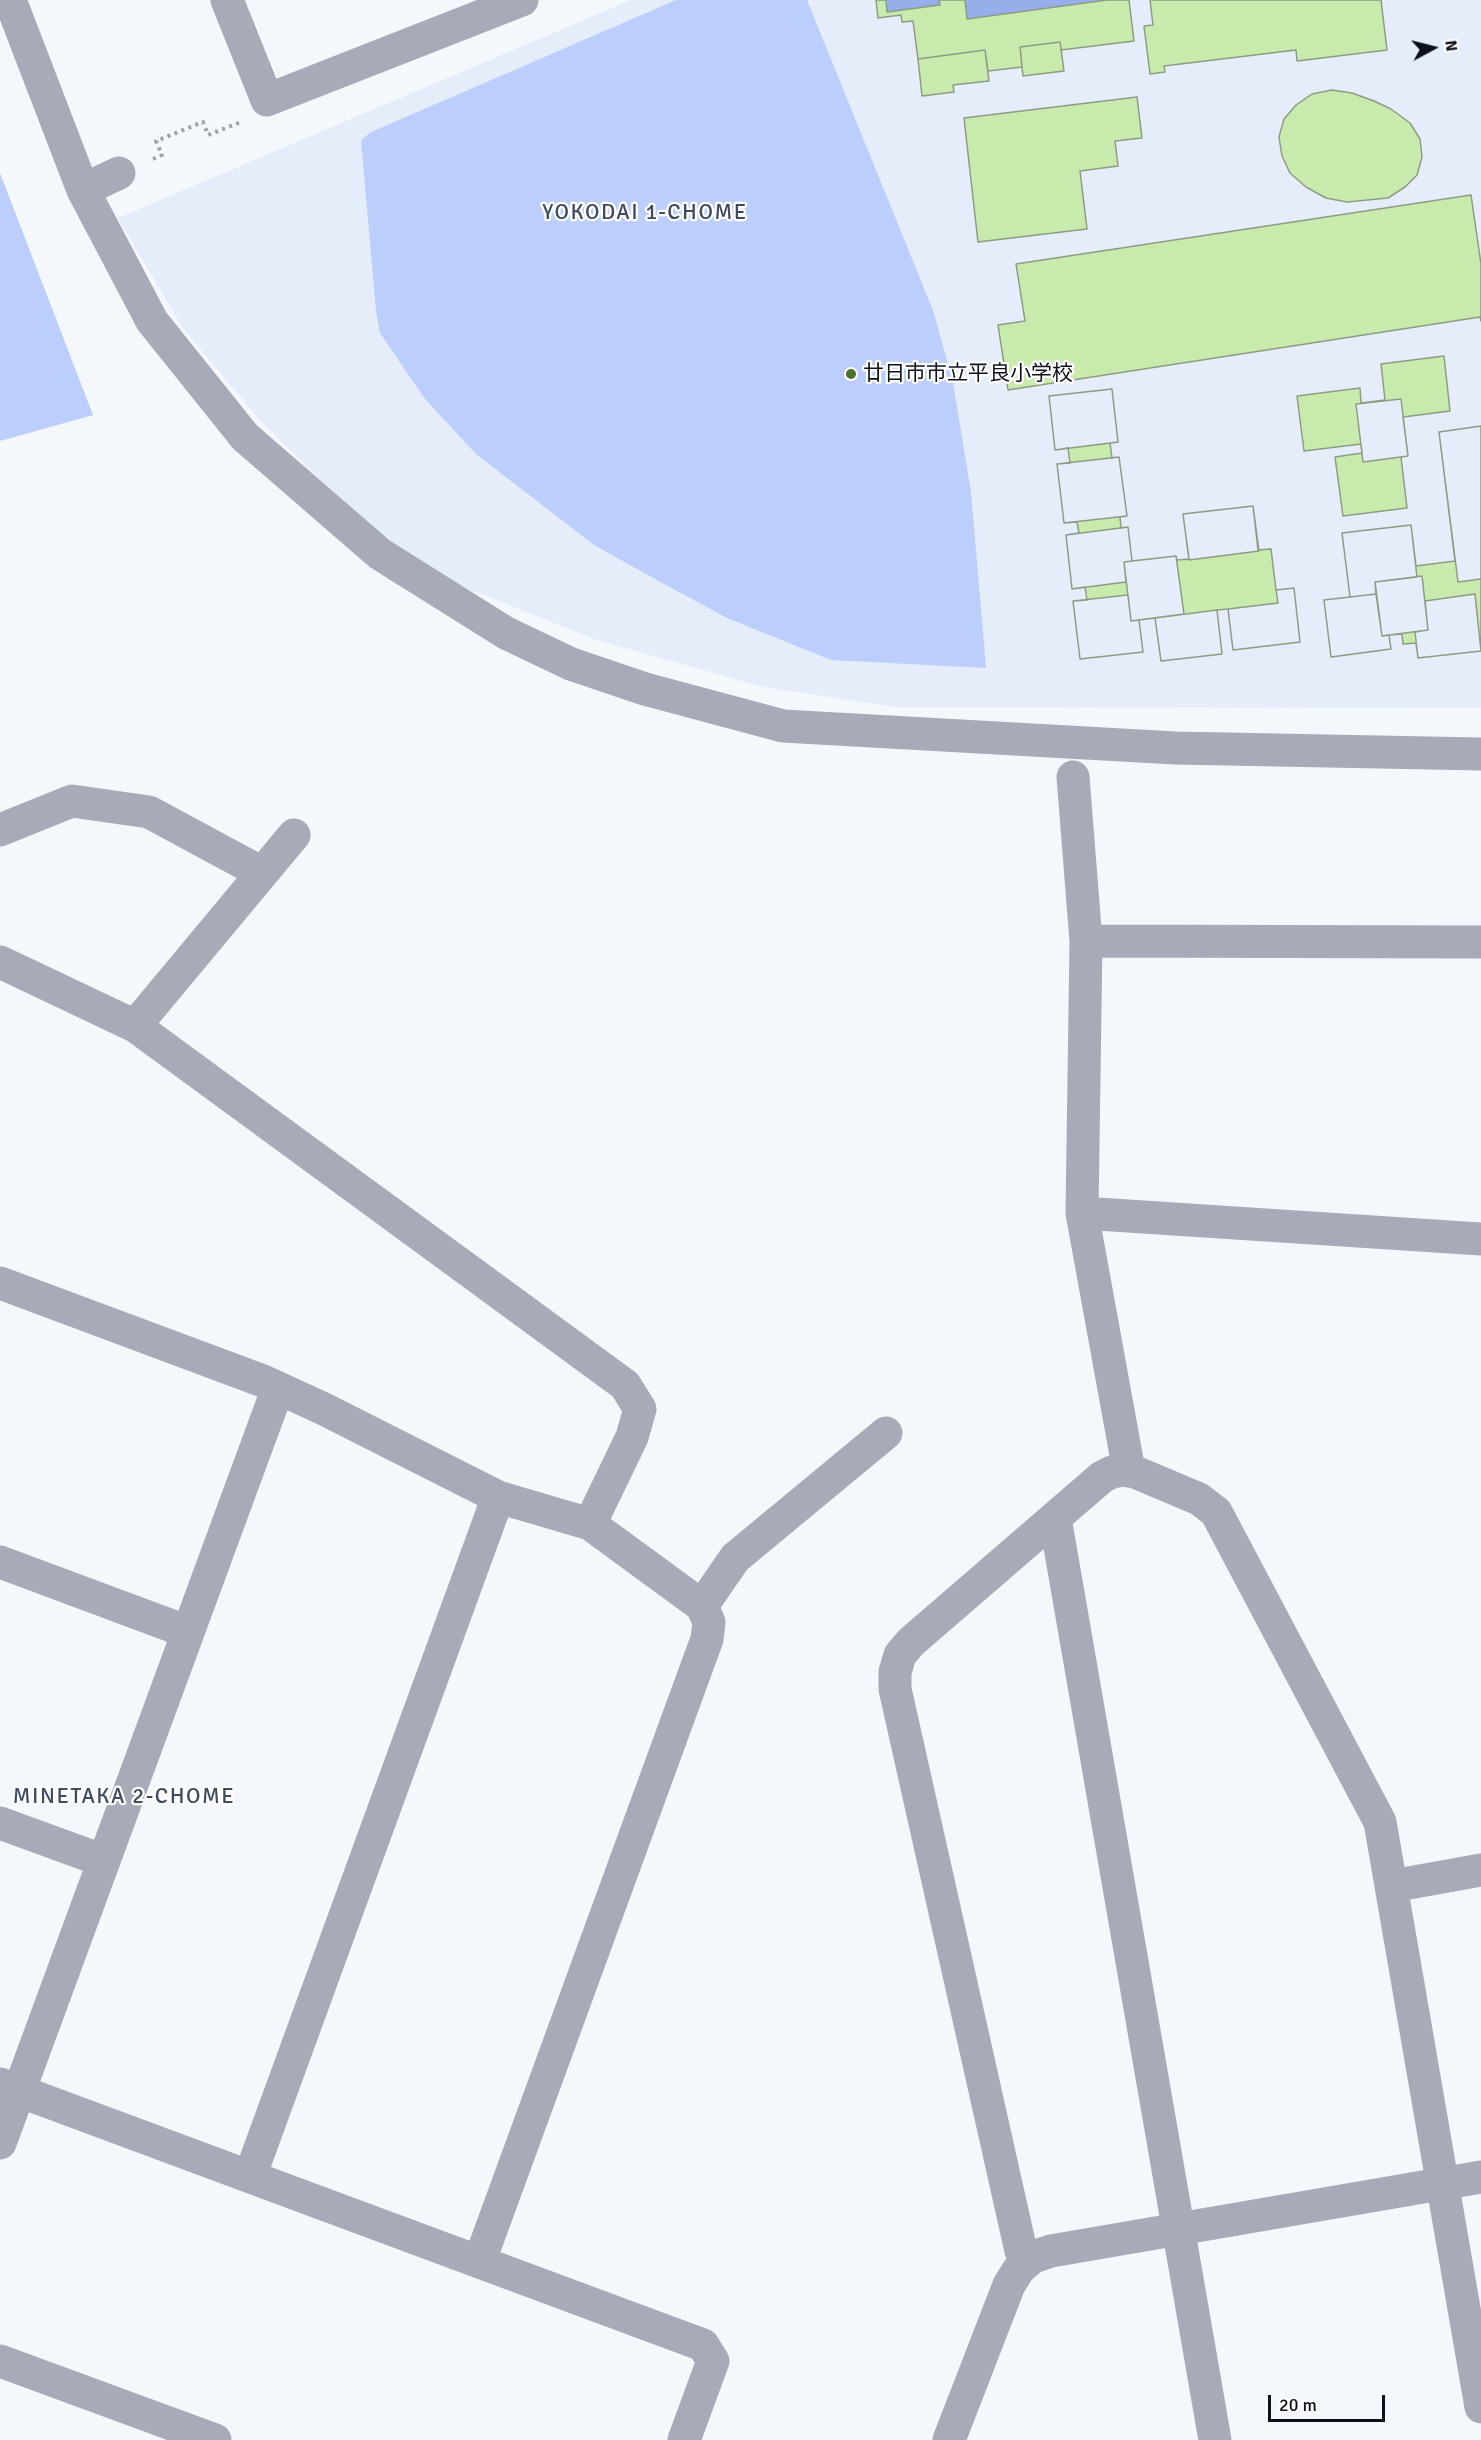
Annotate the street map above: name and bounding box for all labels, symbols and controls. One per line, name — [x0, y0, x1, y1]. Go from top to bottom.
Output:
north arrow — [1403, 18, 1463, 78]
text: N — [1440, 39, 1461, 53]
district label: YOKODAI 1-CHOME — [542, 200, 748, 226]
place label: 廿日市市立平良小学校 — [863, 361, 1073, 387]
marker: 廿日市市立平良小学校 — [844, 367, 858, 381]
district label: MINETAKA 2-CHOME — [13, 1784, 235, 1810]
scale bar — [1271, 2383, 1388, 2421]
text: 20 m — [1279, 2394, 1317, 2416]

